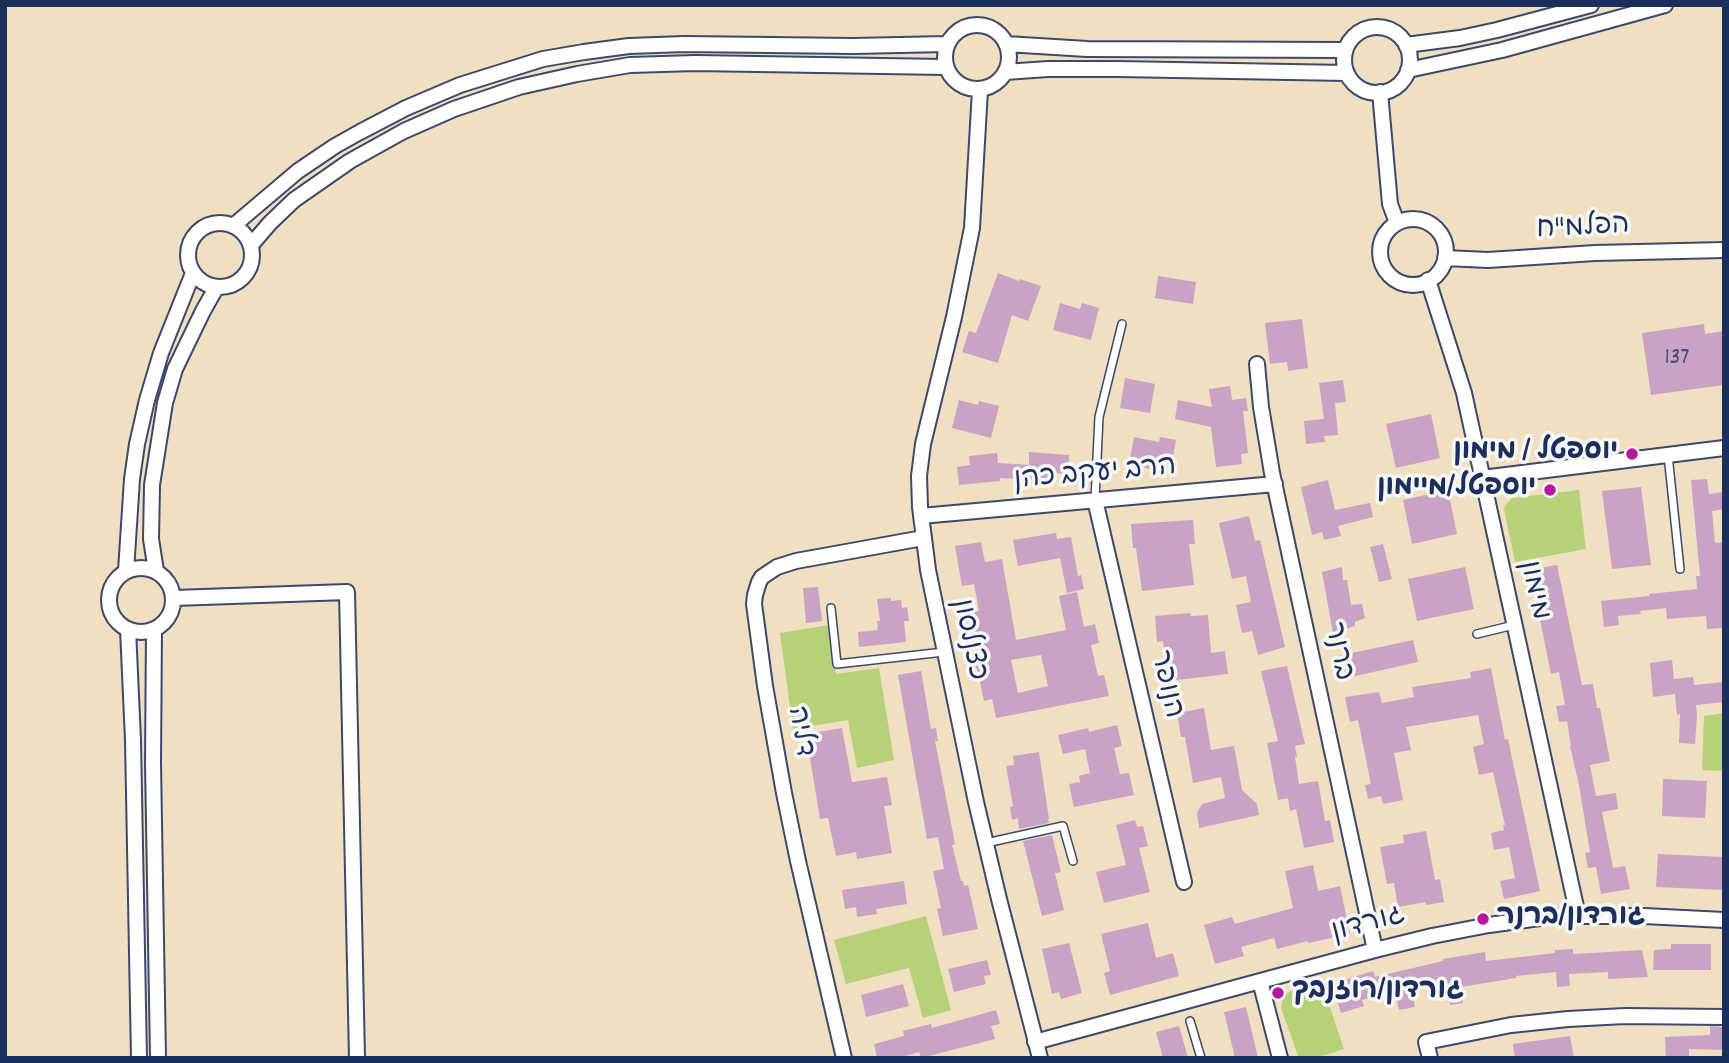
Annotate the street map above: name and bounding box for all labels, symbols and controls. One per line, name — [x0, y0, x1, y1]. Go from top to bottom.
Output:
street label: הפלמ"ח — [1536, 211, 1630, 249]
house number: 137 — [1664, 346, 1690, 374]
place label: יוספטל / מימון — [1454, 437, 1618, 471]
marker: יוספטל / מימון — [1624, 446, 1640, 462]
street label: הרב יעקב כהן — [1012, 452, 1178, 500]
place label: יוספטל/מיימון — [1377, 473, 1536, 507]
marker: יוספטל/מיימון — [1542, 482, 1558, 498]
street label: מימון — [1509, 558, 1555, 624]
street label: כצנלסון — [942, 596, 992, 684]
street label: ברנר — [1314, 620, 1358, 684]
street label: הנופר — [1140, 648, 1188, 722]
street label: דליה — [777, 704, 819, 760]
street label: גורדון — [1329, 900, 1409, 952]
place label: גורדון/ברנר — [1497, 902, 1645, 936]
marker: גורדון/ברנר — [1475, 911, 1491, 927]
place label: גורדון/רוזנבך — [1292, 976, 1464, 1010]
marker: גורדון/רוזנבך — [1270, 985, 1286, 1001]

